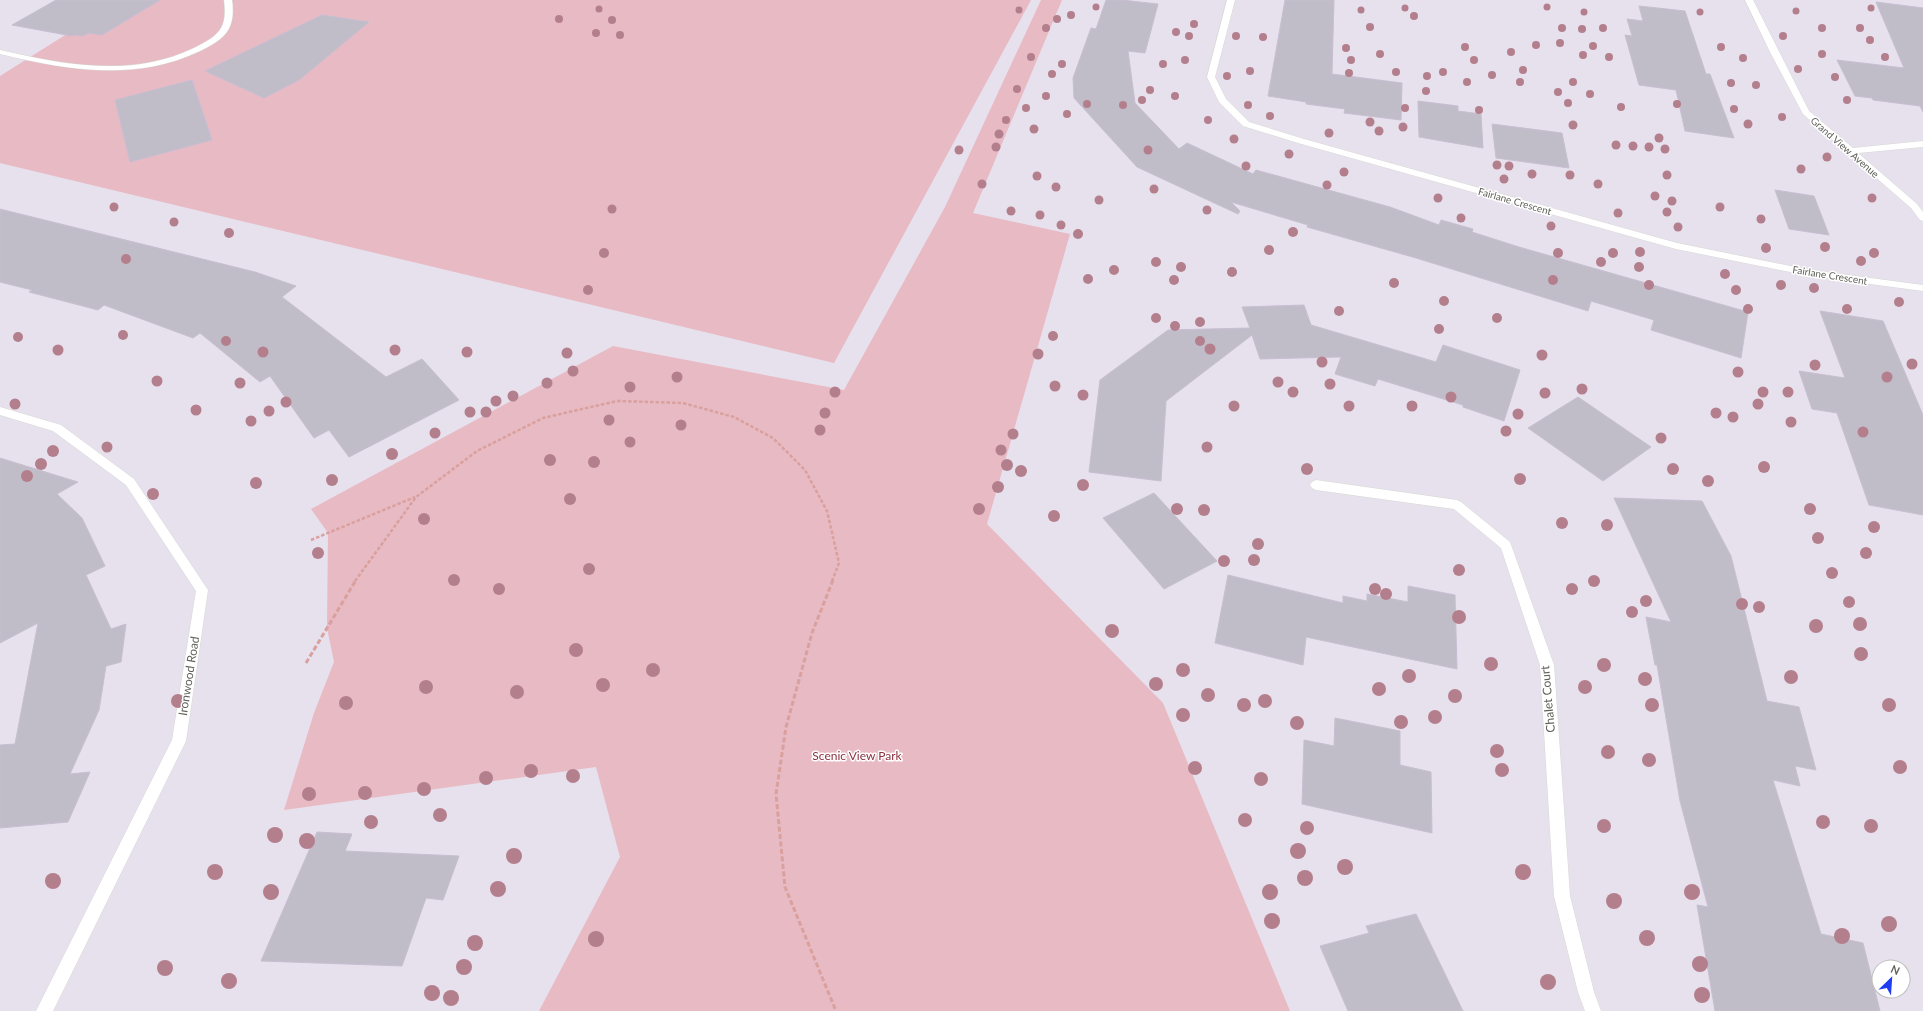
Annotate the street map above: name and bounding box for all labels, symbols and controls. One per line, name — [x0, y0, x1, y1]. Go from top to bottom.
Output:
street label: Grand View Avenue — [1808, 114, 1882, 180]
street label: Fairlane Crescent — [1477, 185, 1553, 217]
street label: Fairlane Crescent — [1792, 263, 1869, 287]
street label: Ironwood Road — [175, 635, 202, 717]
street label: Chalet Court — [1537, 664, 1558, 733]
park label: Scenic View Park — [812, 748, 903, 763]
north arrow — [1871, 959, 1911, 999]
text: N — [1889, 962, 1902, 977]

